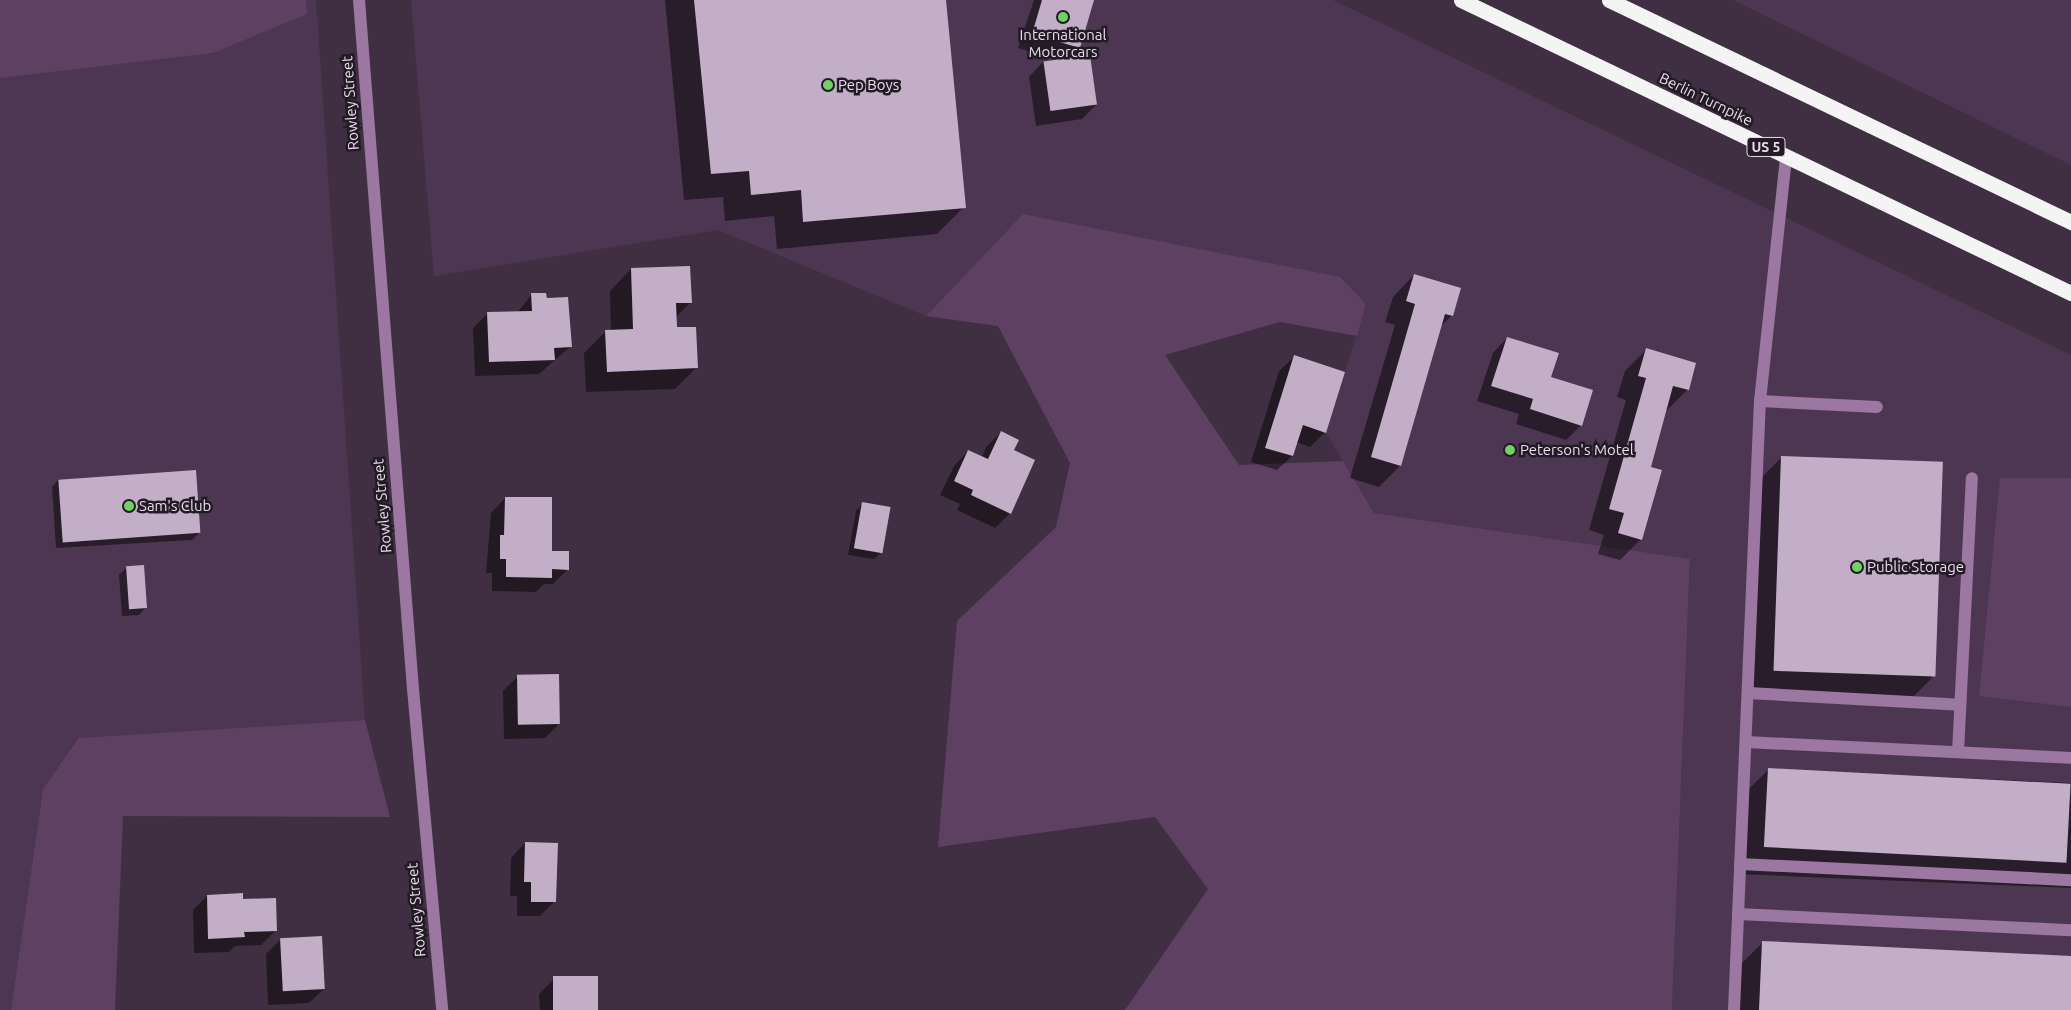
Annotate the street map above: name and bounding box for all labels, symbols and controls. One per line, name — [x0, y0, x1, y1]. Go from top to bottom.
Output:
marker: International Motorcars — [1057, 11, 1069, 23]
place label: International Motorcars — [1019, 25, 1107, 60]
street label: Rowley Street — [338, 55, 362, 151]
street label: Berlin Turnpike — [1656, 69, 1756, 129]
place label: Pep Boys — [838, 76, 899, 94]
marker: Pep Boys — [822, 79, 834, 91]
road number: US 5 — [1746, 136, 1786, 158]
place label: Peterson's Motel — [1520, 441, 1634, 459]
marker: Peterson's Motel — [1504, 444, 1516, 456]
street label: Rowley Street — [369, 458, 395, 554]
place label: Sam's Club — [139, 497, 211, 515]
marker: Sam's Club — [123, 500, 135, 512]
place label: Public Storage — [1867, 558, 1964, 576]
marker: Public Storage — [1851, 561, 1863, 573]
street label: Rowley Street — [403, 862, 429, 958]

